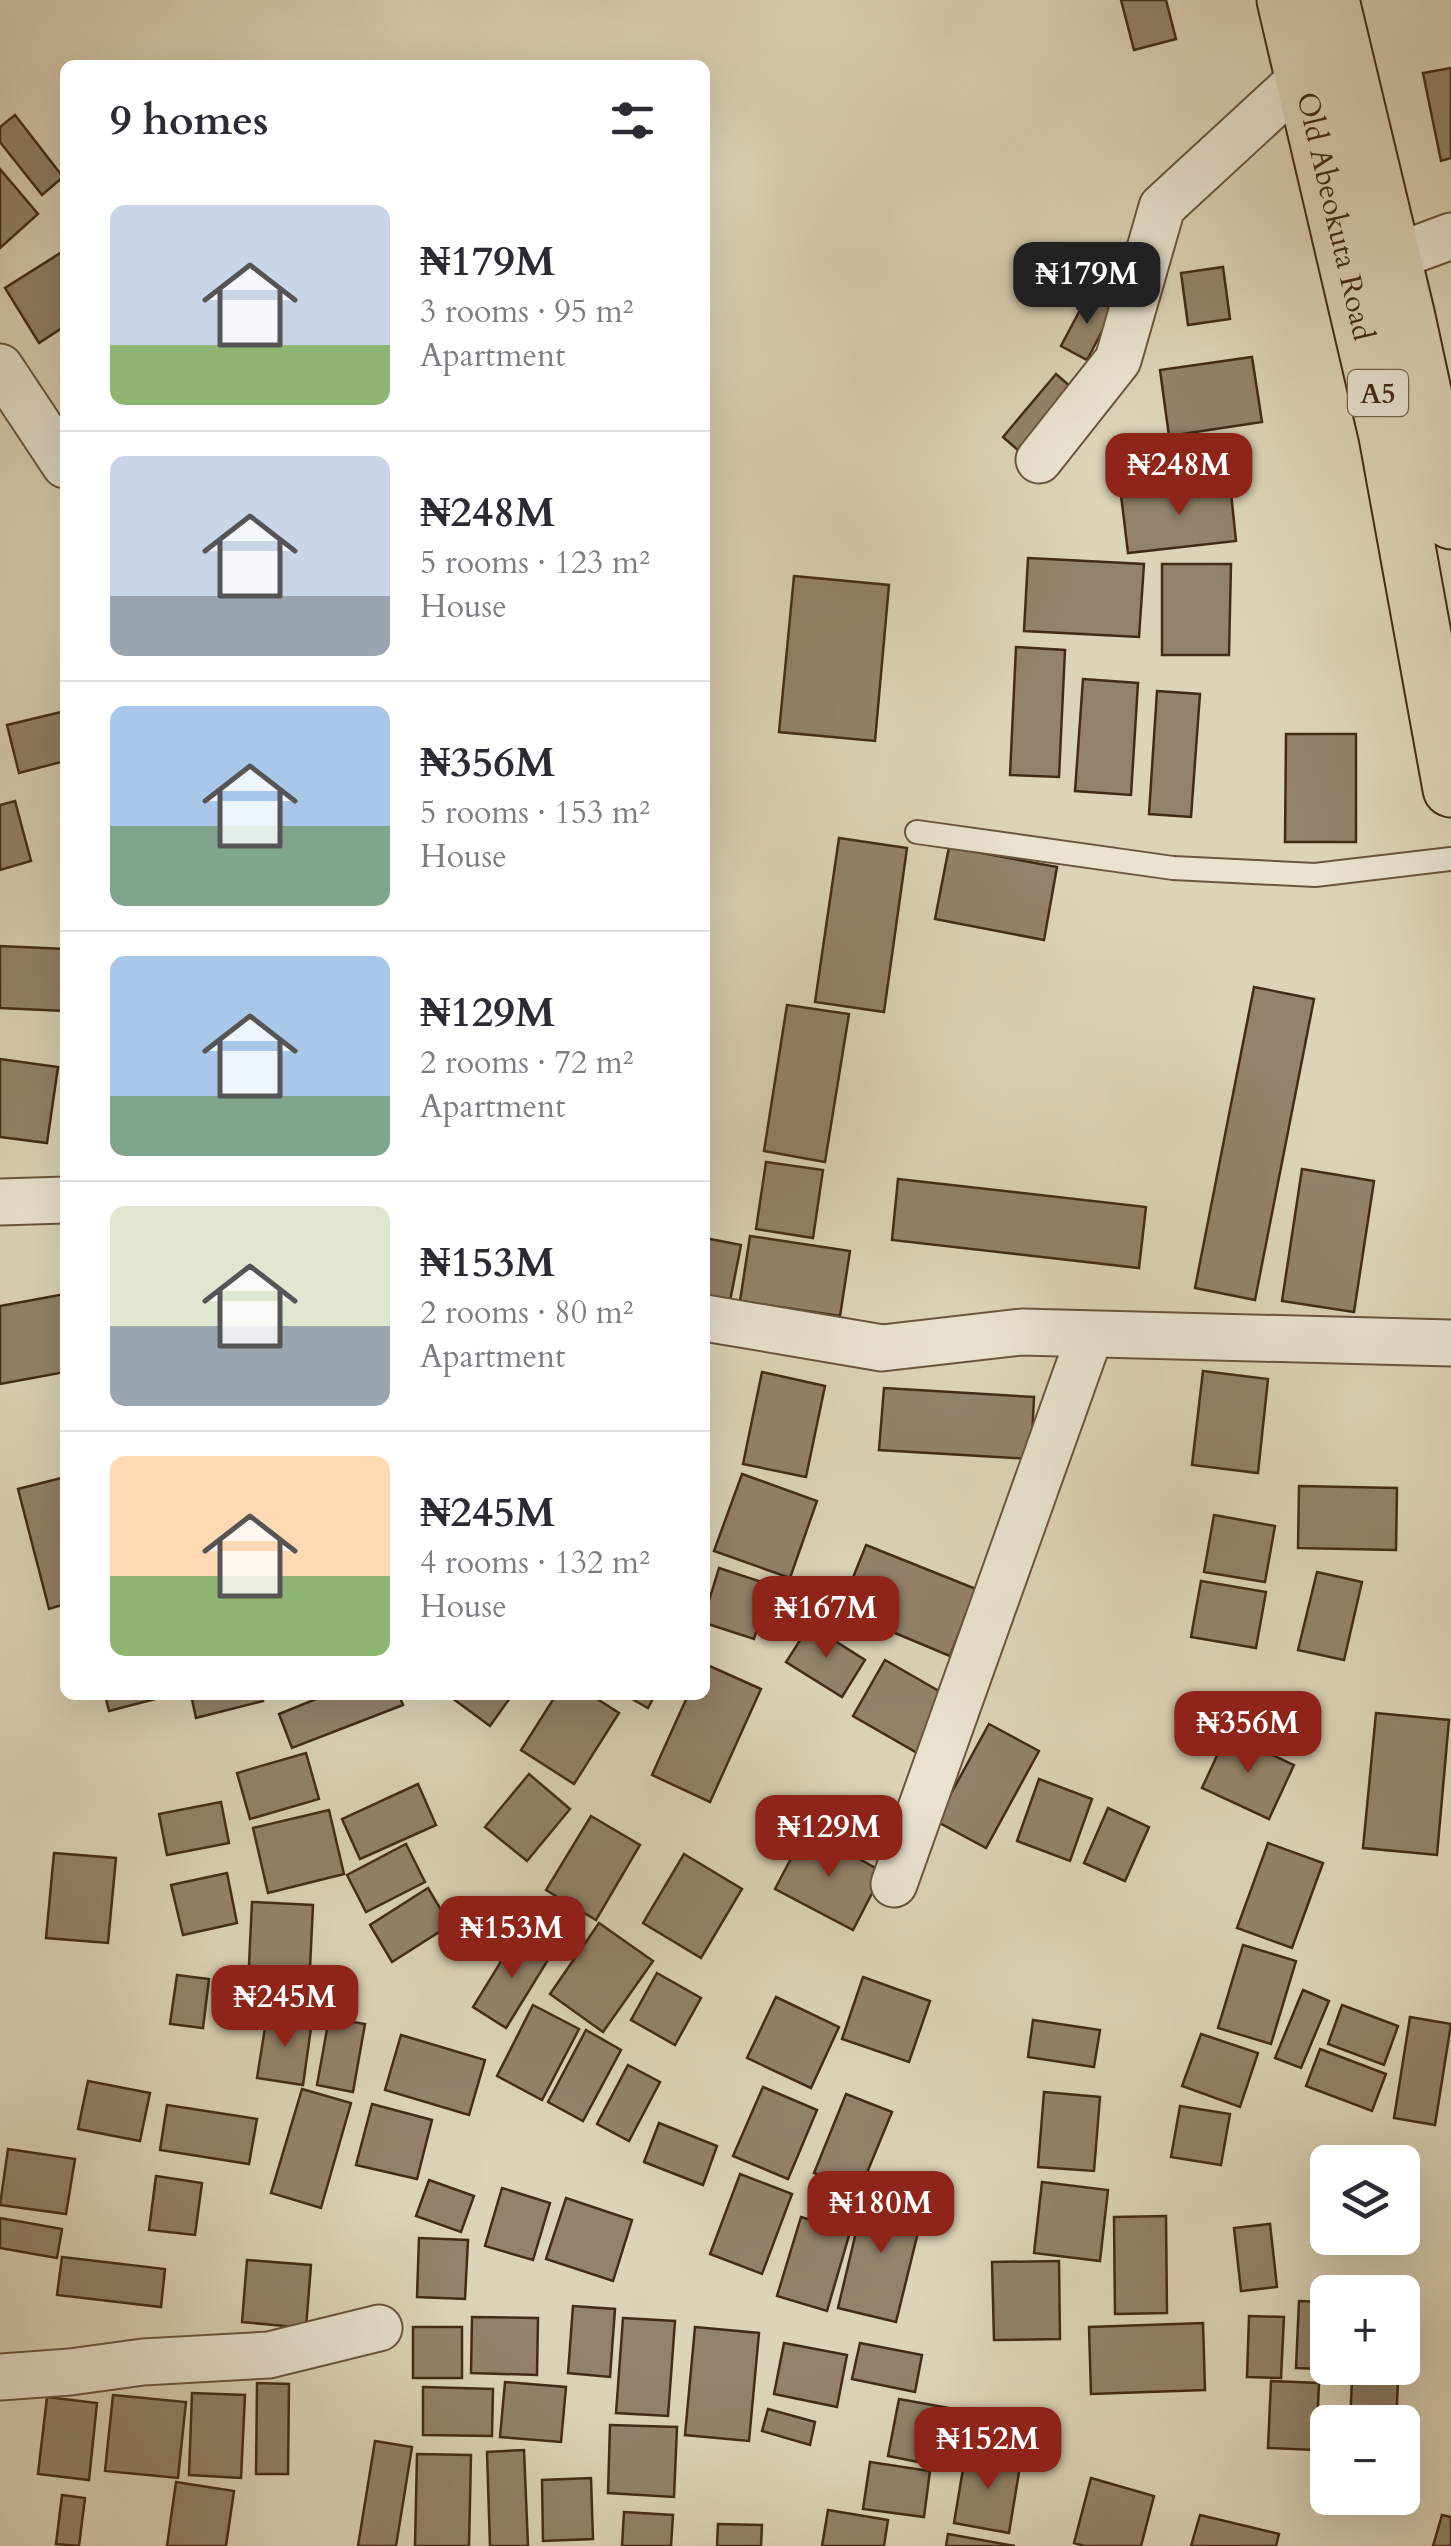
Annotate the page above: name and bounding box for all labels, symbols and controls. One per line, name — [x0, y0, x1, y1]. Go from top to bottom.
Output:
street label: Old Abeokuta Road — [1286, 88, 1384, 345]
text: 9 homes — [110, 92, 268, 149]
icon: filters — [605, 93, 660, 148]
text: ₦179M — [420, 233, 556, 290]
pin: ₦179M — [1017, 242, 1157, 327]
icon: home — [190, 245, 310, 365]
text: ₦179M — [1035, 252, 1139, 296]
text: 3 rooms · 95 m² — [420, 290, 633, 334]
text: Apartment — [420, 334, 565, 378]
road number: A5 — [1348, 370, 1408, 416]
pin: ₦248M — [1109, 433, 1249, 518]
text: ₦248M — [1127, 443, 1231, 487]
text: ₦248M — [420, 484, 556, 541]
icon: home — [190, 496, 310, 616]
text: 5 rooms · 123 m² — [420, 541, 650, 585]
text: House — [420, 585, 507, 629]
text: ₦356M — [420, 734, 556, 791]
icon: home — [190, 746, 310, 866]
text: 5 rooms · 153 m² — [420, 791, 650, 835]
text: House — [420, 835, 507, 879]
text: ₦129M — [420, 984, 556, 1041]
icon: home — [190, 996, 310, 1116]
text: 2 rooms · 72 m² — [420, 1041, 633, 1085]
text: Apartment — [420, 1085, 565, 1129]
text: ₦153M — [420, 1234, 556, 1291]
icon: home — [190, 1246, 310, 1366]
text: 2 rooms · 80 m² — [420, 1291, 633, 1335]
text: Apartment — [420, 1335, 565, 1379]
text: ₦245M — [420, 1484, 556, 1541]
icon: home — [190, 1496, 310, 1616]
text: 4 rooms · 132 m² — [420, 1541, 650, 1585]
pin: ₦167M — [756, 1576, 896, 1661]
text: House — [420, 1585, 507, 1629]
text: ₦167M — [774, 1586, 878, 1630]
pin: ₦356M — [1178, 1691, 1318, 1776]
text: ₦356M — [1196, 1701, 1300, 1745]
pin: ₦129M — [759, 1795, 899, 1880]
text: ₦129M — [777, 1805, 881, 1849]
pin: ₦153M — [442, 1896, 582, 1981]
text: ₦153M — [460, 1906, 564, 1950]
pin: ₦245M — [215, 1965, 355, 2050]
text: ₦245M — [233, 1975, 337, 2019]
map controls — [1310, 2145, 1420, 2515]
button: layers — [1310, 2145, 1420, 2255]
pin: ₦180M — [811, 2171, 951, 2256]
text: ₦180M — [829, 2181, 933, 2225]
button: + — [1310, 2275, 1420, 2385]
button: − — [1310, 2405, 1420, 2515]
pin: ₦152M — [918, 2407, 1058, 2492]
text: ₦152M — [936, 2417, 1040, 2461]

